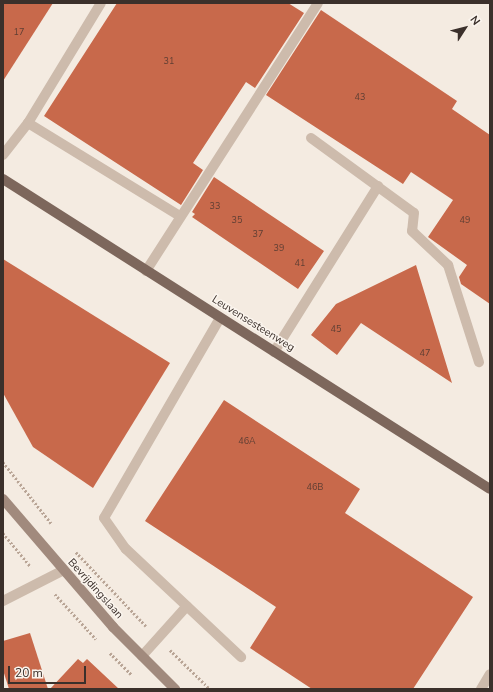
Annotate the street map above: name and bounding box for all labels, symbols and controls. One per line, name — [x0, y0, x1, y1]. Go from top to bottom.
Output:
north arrow — [445, 8, 485, 48]
text: N — [467, 13, 484, 28]
house number: 17 — [14, 27, 24, 37]
house number: 31 — [164, 56, 174, 66]
house number: 43 — [355, 92, 365, 102]
house number: 33 — [210, 201, 220, 211]
house number: 35 — [232, 215, 242, 225]
house number: 49 — [460, 215, 470, 225]
house number: 37 — [253, 229, 263, 239]
house number: 39 — [274, 243, 284, 253]
house number: 41 — [295, 258, 305, 268]
street label: Leuvensesteenweg — [209, 293, 297, 355]
house number: 45 — [331, 324, 341, 334]
house number: 47 — [420, 348, 430, 358]
house number: 46A — [238, 436, 256, 446]
house number: 46B — [307, 482, 323, 492]
street label: Bevrijdingslaan — [65, 556, 125, 622]
scale bar — [10, 658, 88, 684]
text: 20 m — [15, 665, 43, 681]

